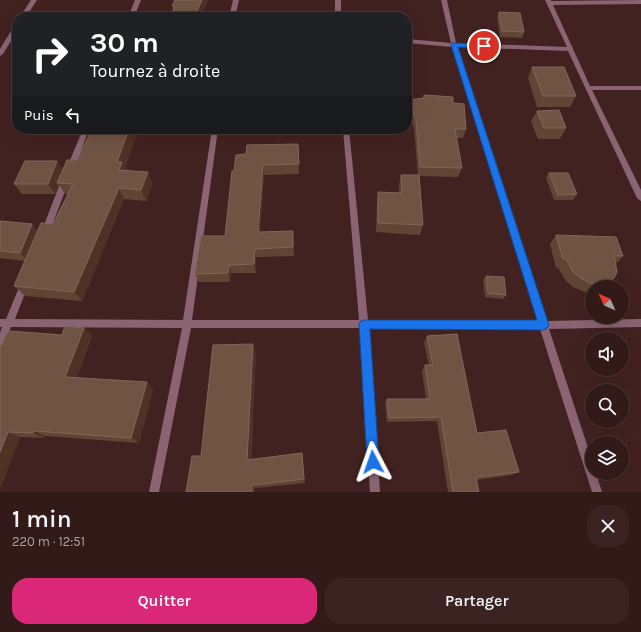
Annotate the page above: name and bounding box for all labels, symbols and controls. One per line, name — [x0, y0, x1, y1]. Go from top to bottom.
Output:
text: 30 m — [90, 26, 159, 59]
icon: right — [24, 28, 76, 80]
pin — [467, 29, 501, 63]
icon: arrive — [473, 35, 495, 57]
text: Tournez à droite — [90, 60, 220, 82]
icon: left — [62, 104, 84, 126]
text: Puis — [24, 106, 54, 124]
north arrow — [585, 280, 629, 324]
map controls — [585, 280, 629, 480]
button: sound — [585, 332, 629, 376]
button: search — [585, 384, 629, 428]
button: layers — [585, 436, 629, 480]
position arrow — [352, 441, 394, 483]
text: 1 min — [12, 505, 72, 533]
button: close — [587, 505, 629, 547]
text: 220 m · 12:51 — [12, 534, 85, 549]
button: Quitter — [12, 578, 317, 624]
button: Partager — [325, 578, 629, 624]

